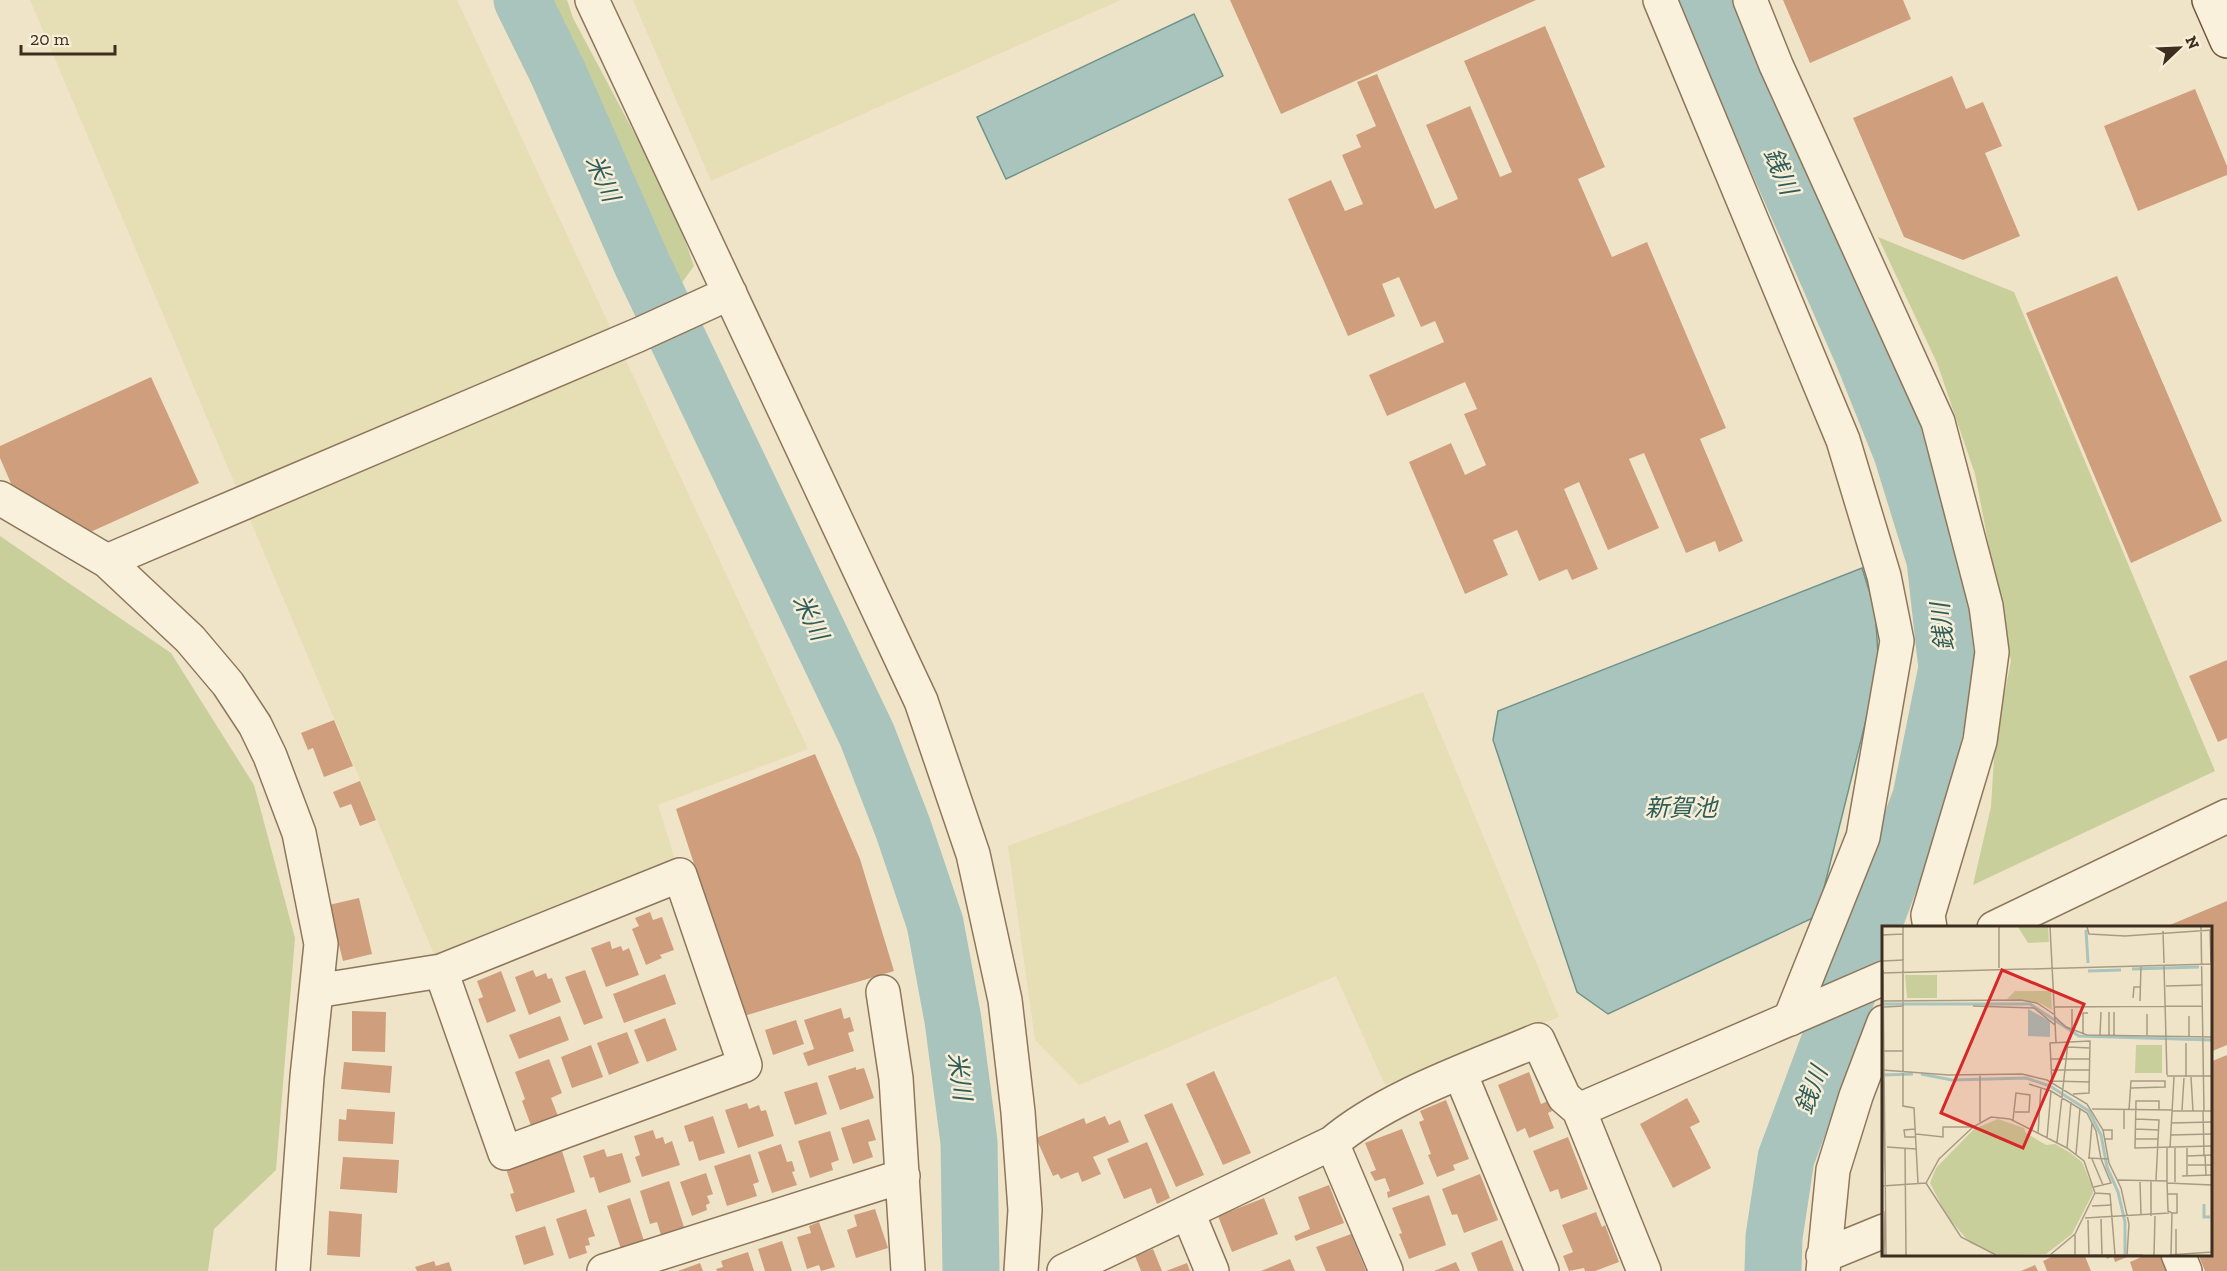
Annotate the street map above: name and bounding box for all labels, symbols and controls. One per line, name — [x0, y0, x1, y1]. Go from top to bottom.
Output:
scale bar — [21, 18, 116, 56]
north arrow — [2149, 18, 2209, 78]
text: 20 m — [30, 28, 70, 50]
text: N — [2181, 33, 2203, 52]
water label: 銭川 — [1758, 143, 1805, 202]
water label: 米川 — [580, 150, 627, 209]
water label: 米川 — [787, 589, 836, 648]
water label: 銭川 — [1925, 599, 1959, 652]
water label: 新賀池 — [1645, 793, 1719, 822]
inset map — [1882, 926, 2212, 1256]
water label: 米川 — [942, 1050, 978, 1105]
water label: 銭川 — [1789, 1060, 1834, 1118]

